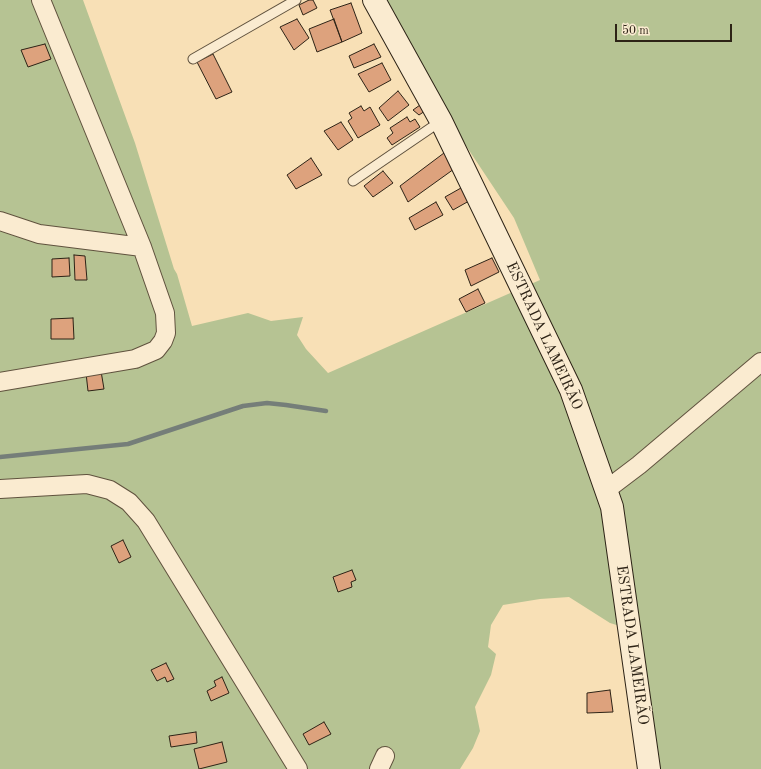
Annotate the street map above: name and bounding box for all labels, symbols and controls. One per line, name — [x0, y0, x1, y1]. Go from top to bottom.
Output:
scale bar — [617, 16, 734, 42]
text: 50 m — [622, 25, 649, 37]
street label: ESTRADA LAMEIRÃO — [502, 259, 586, 413]
street label: ESTRADA LAMEIRÃO — [612, 564, 652, 726]

